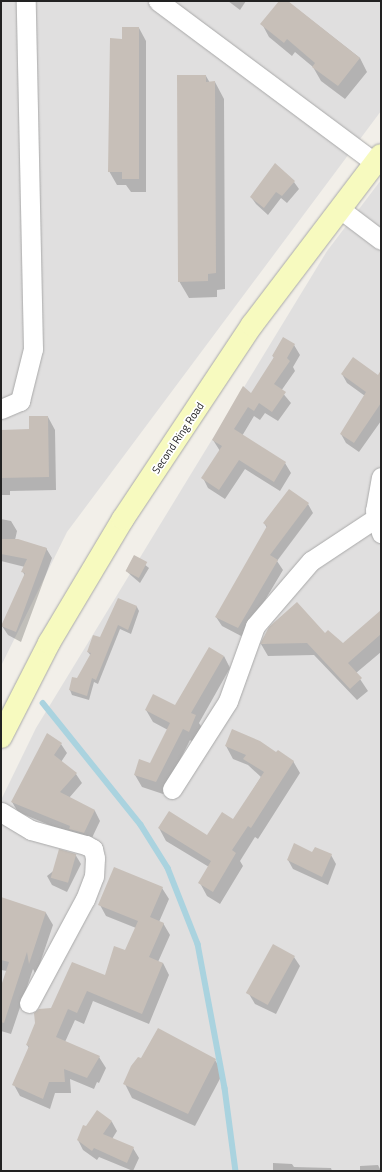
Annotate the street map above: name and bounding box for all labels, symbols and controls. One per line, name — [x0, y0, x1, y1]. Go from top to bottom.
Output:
street label: Second Ring Road — [149, 400, 207, 476]

